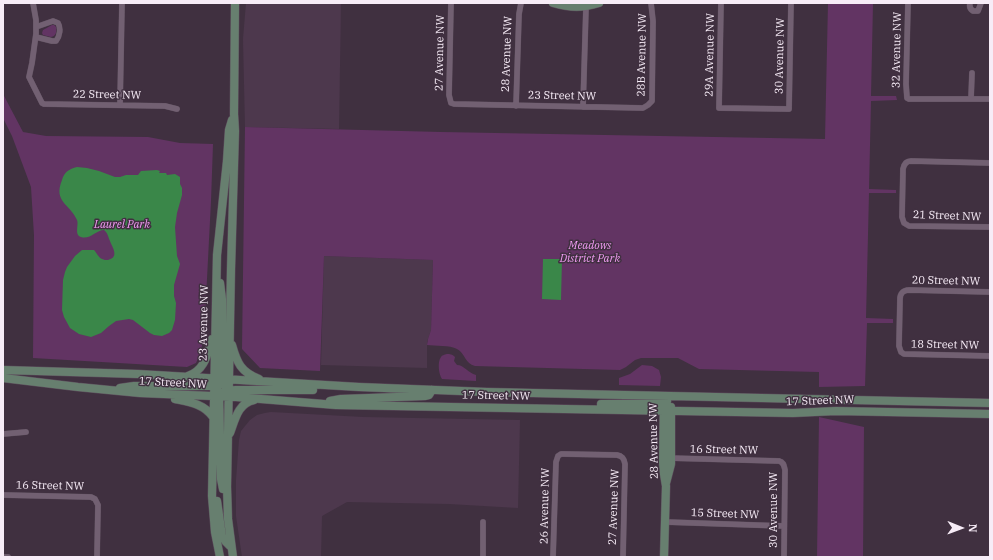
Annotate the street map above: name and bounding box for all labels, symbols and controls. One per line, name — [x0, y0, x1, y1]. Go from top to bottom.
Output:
street label: 32 Avenue NW — [890, 12, 904, 88]
street label: 28B Avenue NW — [635, 13, 649, 97]
street label: 29A Avenue NW — [703, 13, 717, 97]
street label: 27 Avenue NW — [433, 15, 447, 91]
street label: 28 Avenue NW — [499, 16, 515, 92]
street label: 30 Avenue NW — [773, 18, 787, 94]
street label: 22 Street NW — [73, 88, 141, 102]
street label: 23 Street NW — [528, 89, 596, 103]
street label: 21 Street NW — [913, 208, 981, 224]
park label: Laurel Park — [94, 218, 150, 232]
park label: Meadows District Park — [560, 239, 620, 265]
street label: 20 Street NW — [912, 274, 980, 288]
street label: 23 Avenue NW — [197, 285, 211, 361]
street label: 18 Street NW — [911, 338, 979, 352]
street label: 17 Street NW — [138, 375, 208, 391]
street label: 17 Street NW — [462, 389, 530, 403]
street label: 17 Street NW — [786, 393, 854, 409]
street label: 28 Avenue NW — [647, 403, 661, 479]
street label: 16 Street NW — [690, 443, 758, 457]
street label: 26 Avenue NW — [538, 468, 552, 544]
street label: 27 Avenue NW — [606, 469, 622, 545]
street label: 30 Avenue NW — [767, 472, 781, 548]
street label: 16 Street NW — [16, 479, 84, 493]
street label: 15 Street NW — [691, 506, 759, 522]
north arrow — [941, 508, 981, 548]
text: N — [966, 524, 980, 533]

